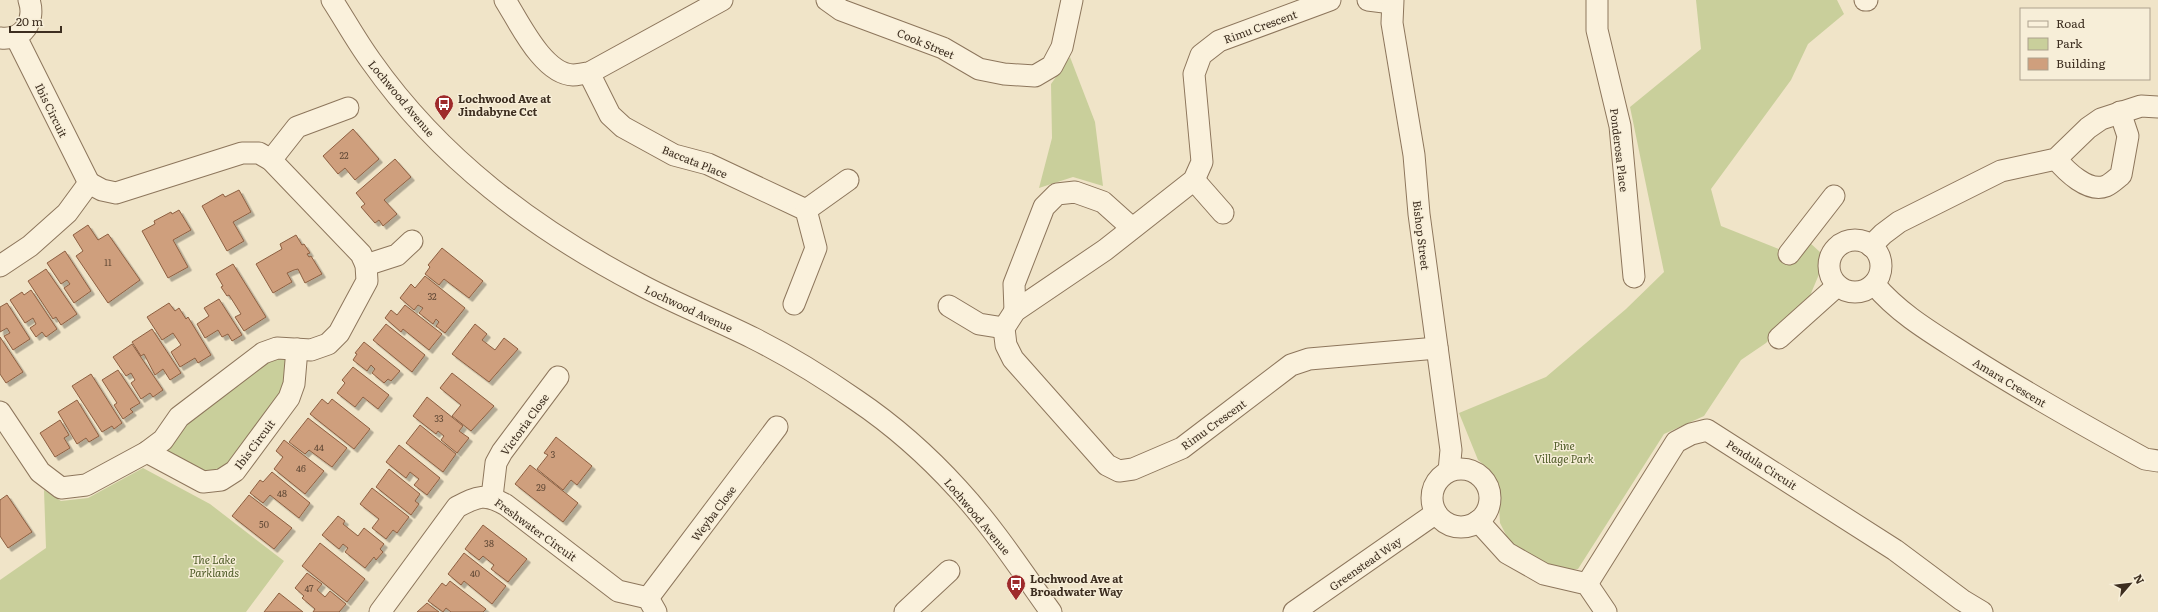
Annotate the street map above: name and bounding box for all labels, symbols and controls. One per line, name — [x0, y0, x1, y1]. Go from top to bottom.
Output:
street label: Rimu Crescent — [1221, 5, 1299, 47]
scale bar — [10, 8, 61, 34]
legend — [2020, 8, 2150, 80]
text: 20 m — [16, 12, 43, 30]
text: Road — [2056, 14, 2086, 32]
street label: Cook Street — [895, 24, 958, 62]
text: Park — [2056, 34, 2083, 52]
text: Building — [2056, 54, 2106, 72]
street label: Lochwood Avenue — [365, 56, 439, 140]
street label: Ibis Circuit — [32, 80, 72, 140]
place label: Lochwood Ave at Jindabyne Cct — [458, 90, 551, 119]
bus stop icon: Lochwood Ave at Jindabyne Cct — [433, 93, 455, 121]
street label: Ponderosa Place — [1607, 107, 1633, 193]
street label: Baccata Place — [660, 141, 730, 182]
house number: 22 — [339, 148, 349, 162]
street label: Bishop Street — [1410, 199, 1434, 271]
house number: 11 — [104, 255, 112, 269]
street label: Lochwood Avenue — [642, 281, 736, 336]
house number: 32 — [427, 289, 437, 303]
street label: Amara Crescent — [1970, 354, 2050, 411]
street label: Victoria Close — [496, 390, 552, 458]
street label: Rimu Crescent — [1177, 395, 1249, 453]
house number: 33 — [434, 411, 444, 425]
street label: Ibis Circuit — [230, 415, 278, 472]
street label: Pendula Circuit — [1723, 435, 1801, 493]
park label: Pine Village Park — [1534, 437, 1594, 466]
house number: 44 — [314, 440, 324, 454]
house number: 3 — [551, 447, 556, 461]
house number: 46 — [296, 461, 306, 475]
street label: Lochwood Avenue — [941, 474, 1015, 558]
house number: 29 — [536, 480, 546, 494]
street label: Weyba Close — [687, 482, 739, 544]
house number: 48 — [277, 486, 287, 500]
street label: Freshwater Circuit — [492, 494, 581, 565]
house number: 50 — [259, 517, 269, 531]
street label: Greenstead Way — [1326, 532, 1405, 594]
house number: 38 — [484, 536, 494, 550]
park label: The Lake Parklands — [189, 551, 239, 580]
north arrow — [2110, 564, 2150, 604]
house number: 40 — [470, 566, 480, 580]
place label: Lochwood Ave at Broadwater Way — [1030, 570, 1123, 599]
text: N — [2130, 571, 2149, 587]
bus stop icon: Lochwood Ave at Broadwater Way — [1005, 573, 1027, 601]
house number: 47 — [304, 581, 314, 595]

